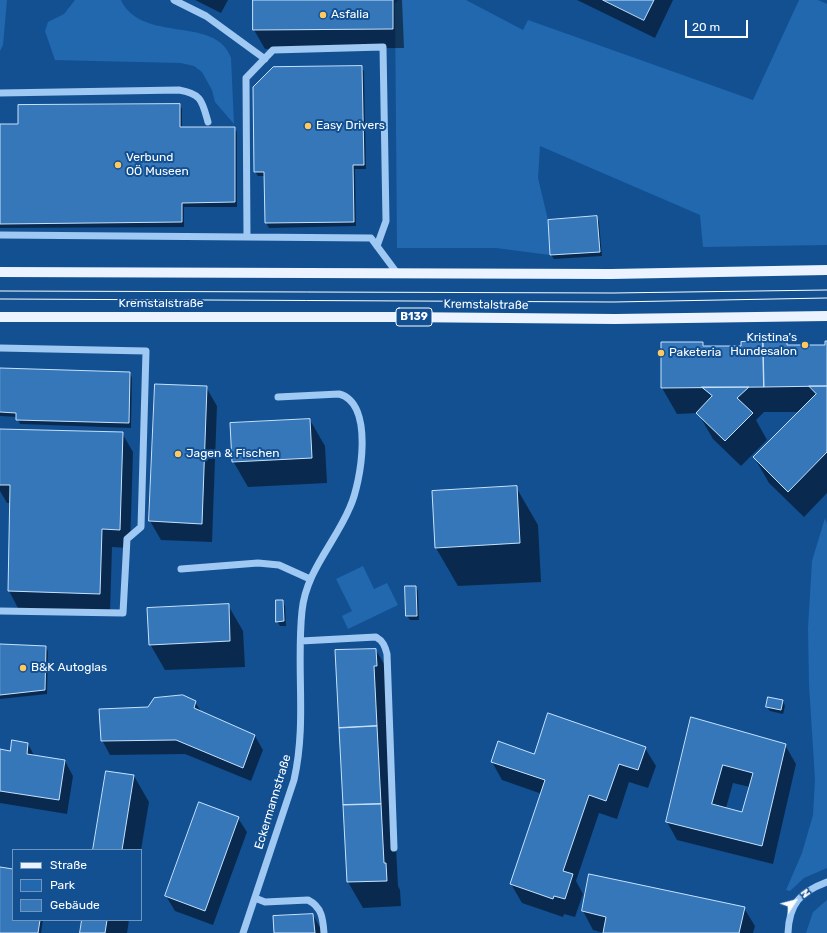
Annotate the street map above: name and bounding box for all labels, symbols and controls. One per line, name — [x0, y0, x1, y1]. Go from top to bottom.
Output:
place label: Asfalia — [331, 8, 369, 22]
marker: Asfalia — [318, 10, 328, 20]
scale bar — [687, 12, 750, 38]
text: 20 m — [692, 20, 720, 34]
place label: Easy Drivers — [316, 119, 385, 133]
marker: Easy Drivers — [303, 121, 313, 131]
place label: Verbund OÖ Museen — [126, 151, 189, 179]
marker: Verbund OÖ Museen — [113, 160, 123, 170]
street label: Kremstalstraße — [118, 297, 204, 311]
street label: Kremstalstraße — [443, 297, 529, 313]
road number: B139 — [396, 308, 432, 326]
place label: Kristina's Hundesalon — [730, 331, 797, 359]
marker: Kristina's Hundesalon — [800, 340, 810, 350]
place label: Paketeria — [669, 346, 721, 360]
marker: Paketeria — [656, 348, 666, 358]
place label: Jagen & Fischen — [186, 447, 280, 461]
marker: Jagen & Fischen — [173, 449, 183, 459]
place label: B&K Autoglas — [31, 661, 107, 675]
marker: B&K Autoglas — [18, 663, 28, 673]
street label: Eckermannstraße — [252, 753, 294, 851]
legend — [12, 849, 142, 921]
text: Straße — [50, 858, 87, 872]
text: Park — [50, 878, 75, 892]
north arrow — [775, 881, 815, 921]
text: N — [798, 887, 813, 901]
text: Gebäude — [50, 898, 100, 912]

